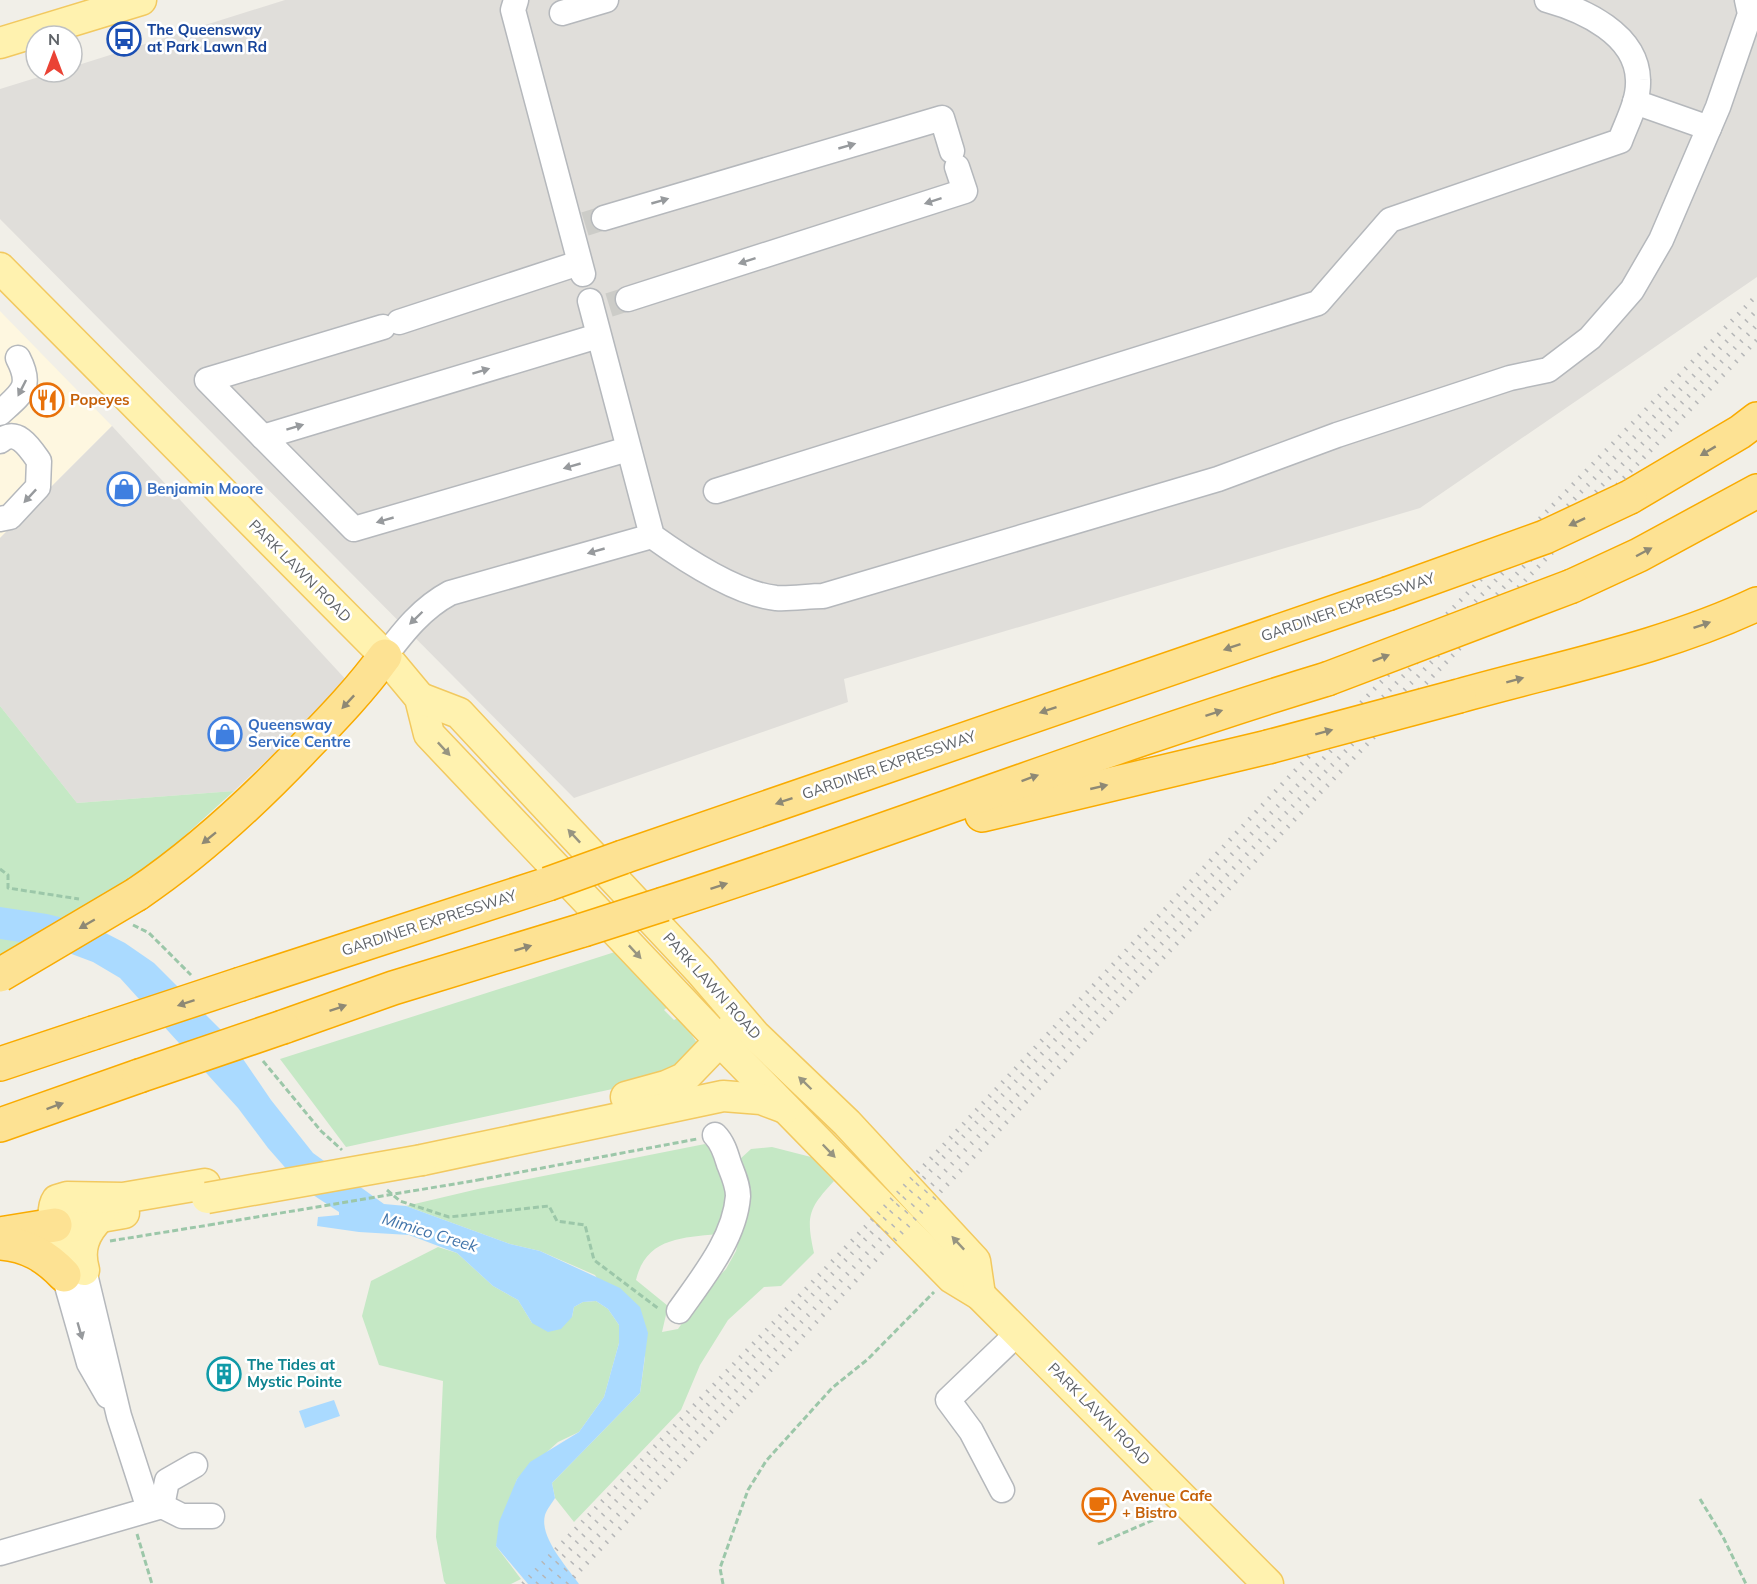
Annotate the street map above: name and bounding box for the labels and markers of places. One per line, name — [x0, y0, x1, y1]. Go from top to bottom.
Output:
place label: The Queensway at Park Lawn Rd — [147, 20, 267, 56]
bus stop icon: The Queensway at Park Lawn Rd — [106, 21, 142, 57]
restaurant icon: Popeyes — [29, 382, 65, 418]
place label: Popeyes — [70, 390, 130, 409]
shop icon: Benjamin Moore — [106, 471, 142, 507]
place label: Benjamin Moore — [147, 479, 263, 498]
place label: Queensway Service Centre — [248, 715, 351, 751]
shop icon: Queensway Service Centre — [207, 716, 243, 752]
place label: The Tides at Mystic Pointe — [247, 1355, 342, 1391]
building icon: The Tides at Mystic Pointe — [206, 1356, 242, 1392]
place label: Avenue Cafe + Bistro — [1122, 1486, 1212, 1522]
cafe icon: Avenue Cafe + Bistro — [1081, 1487, 1117, 1523]

